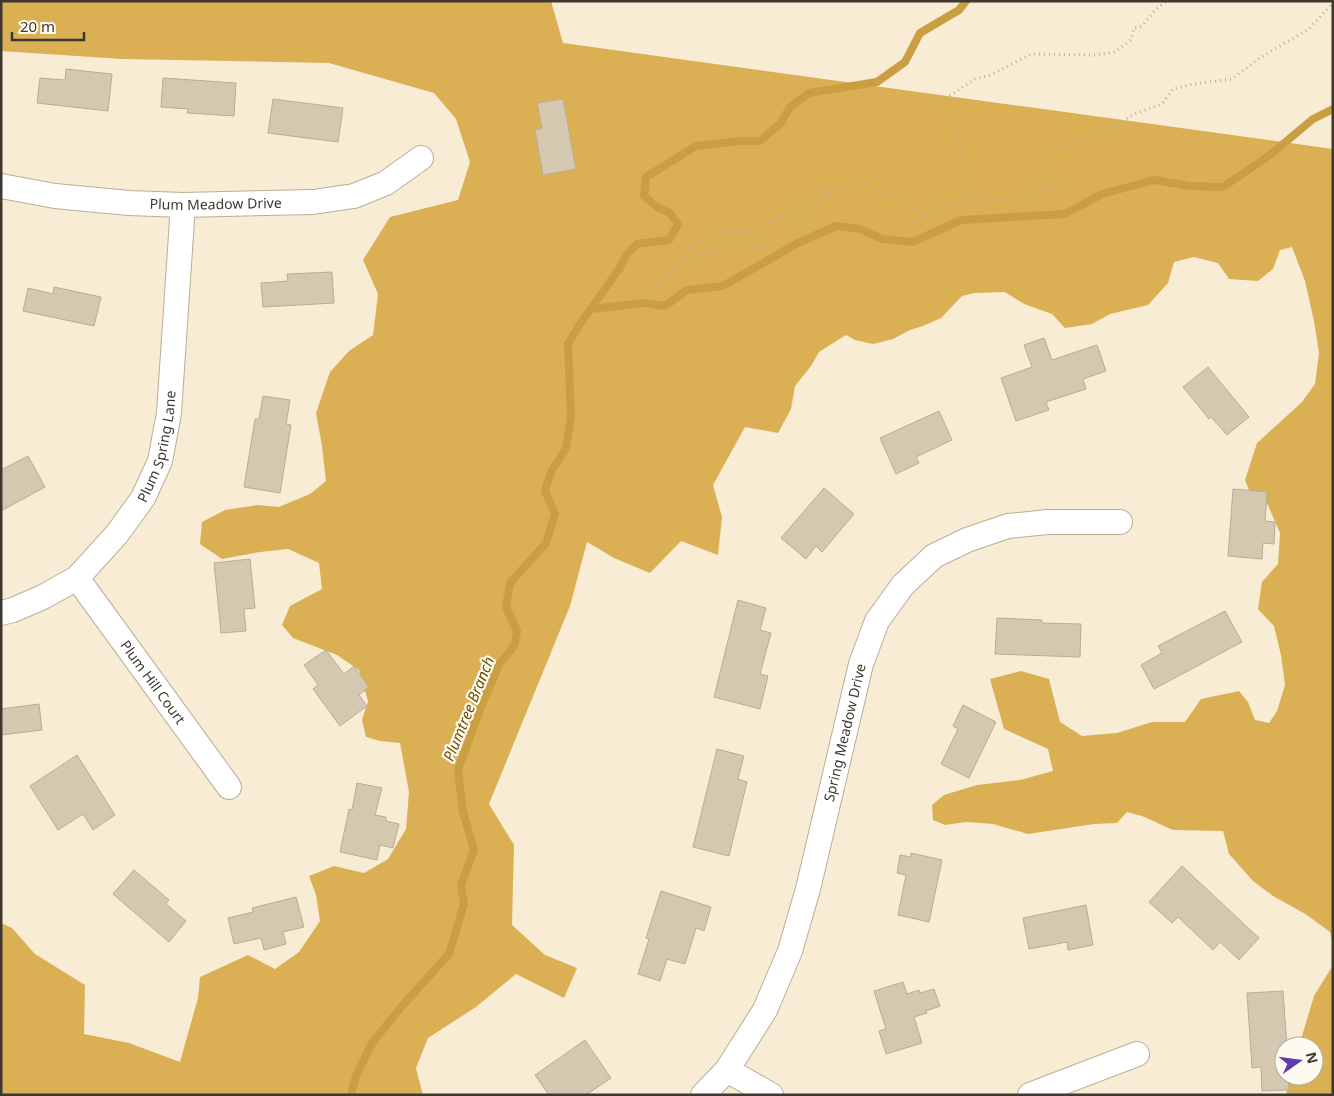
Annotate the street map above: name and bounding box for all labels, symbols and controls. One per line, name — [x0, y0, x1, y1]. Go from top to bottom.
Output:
scale bar — [12, 10, 85, 42]
text: 20 m — [20, 16, 55, 36]
street label: Plum Meadow Drive — [149, 193, 282, 214]
street label: Plum Spring Lane — [132, 390, 179, 505]
street label: Plum Hill Court — [116, 636, 190, 728]
water label: Plumtree Branch — [438, 653, 498, 764]
street label: Spring Meadow Drive — [819, 661, 870, 803]
north arrow — [1274, 1036, 1324, 1086]
text: N — [1302, 1050, 1323, 1066]

